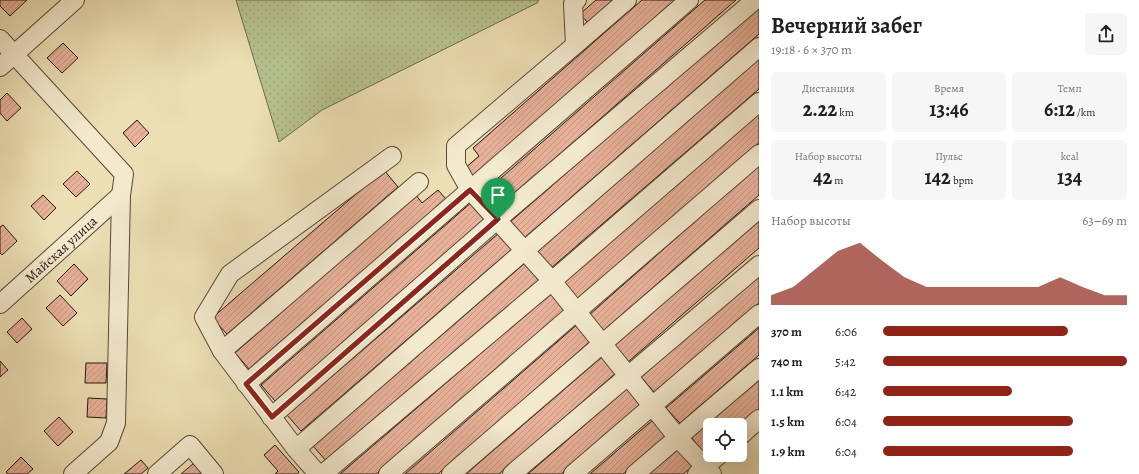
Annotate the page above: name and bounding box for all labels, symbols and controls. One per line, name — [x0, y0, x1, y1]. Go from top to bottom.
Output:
text: Вечерний забег — [771, 11, 922, 41]
button: share — [1085, 13, 1127, 55]
text: 19:18 · 6 × 370 m — [771, 41, 852, 58]
text: Дистанция — [802, 81, 855, 96]
text: Время — [934, 81, 964, 96]
text: Темп — [1058, 81, 1082, 96]
text: 2.22 — [803, 96, 837, 123]
text: 13:46 — [929, 96, 969, 123]
text: 6:12 — [1044, 96, 1075, 123]
text: km — [837, 105, 854, 120]
text: /km — [1075, 105, 1095, 120]
text: Набор высоты — [795, 149, 862, 164]
text: Пульс — [935, 149, 963, 164]
text: kcal — [1061, 149, 1078, 164]
text: 42 — [813, 164, 832, 191]
text: 142 — [925, 164, 951, 191]
text: 134 — [1057, 164, 1082, 191]
text: m — [832, 173, 844, 188]
text: bpm — [951, 173, 973, 188]
pin — [481, 178, 515, 219]
icon: arrive — [487, 184, 509, 206]
street label: Майская улица — [21, 212, 102, 287]
text: Набор высоты — [771, 212, 851, 229]
text: 63–69 m — [1082, 212, 1127, 229]
text: 370 m — [771, 323, 802, 340]
text: 6:06 — [835, 323, 857, 340]
text: 740 m — [771, 353, 802, 370]
text: 5:42 — [835, 353, 856, 370]
text: 1.1 km — [771, 383, 804, 400]
text: 6:42 — [835, 383, 856, 400]
text: 1.5 km — [771, 413, 805, 430]
text: 6:04 — [835, 413, 857, 430]
map controls — [703, 418, 747, 462]
button: locate — [703, 418, 747, 462]
text: 1.9 km — [771, 443, 805, 460]
text: 6:04 — [835, 443, 857, 460]

